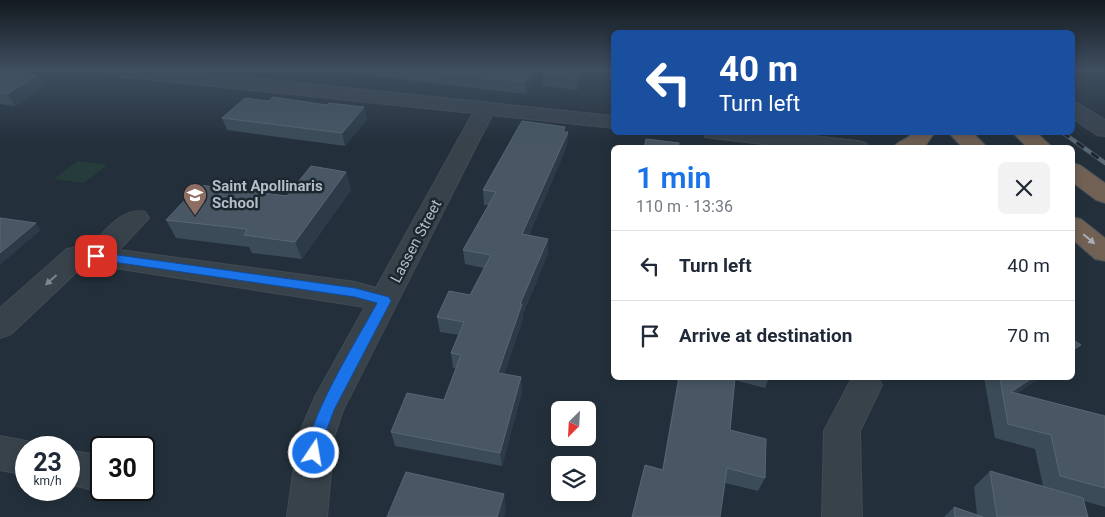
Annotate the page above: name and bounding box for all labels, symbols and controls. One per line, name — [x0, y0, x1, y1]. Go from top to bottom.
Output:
text: 40 m — [719, 49, 798, 90]
icon: left — [636, 50, 701, 115]
text: Turn left — [719, 91, 800, 116]
text: 1 min — [636, 160, 711, 195]
button: close — [998, 162, 1050, 214]
place label: Saint Apollinaris School — [212, 177, 323, 212]
school or university icon: Saint Apollinaris School — [182, 182, 208, 216]
street label: Lassen Street — [387, 196, 445, 286]
text: 110 m · 13:36 — [636, 197, 733, 216]
one-way arrow — [1082, 233, 1095, 244]
pin — [75, 235, 117, 277]
icon: arrive — [82, 242, 110, 270]
icon: left — [636, 252, 664, 280]
text: Turn left — [679, 254, 752, 277]
text: 40 m — [1007, 254, 1050, 277]
one-way arrow — [46, 274, 58, 286]
icon: arrive — [636, 322, 664, 350]
text: Arrive at destination — [679, 324, 852, 347]
text: 70 m — [1007, 324, 1050, 347]
north arrow — [551, 401, 596, 446]
map controls — [551, 401, 596, 501]
position arrow — [287, 426, 339, 478]
speed limit sign: 30 — [90, 436, 155, 501]
text: 23 — [33, 448, 62, 477]
button: layers — [551, 456, 596, 501]
text: km/h — [33, 474, 62, 488]

